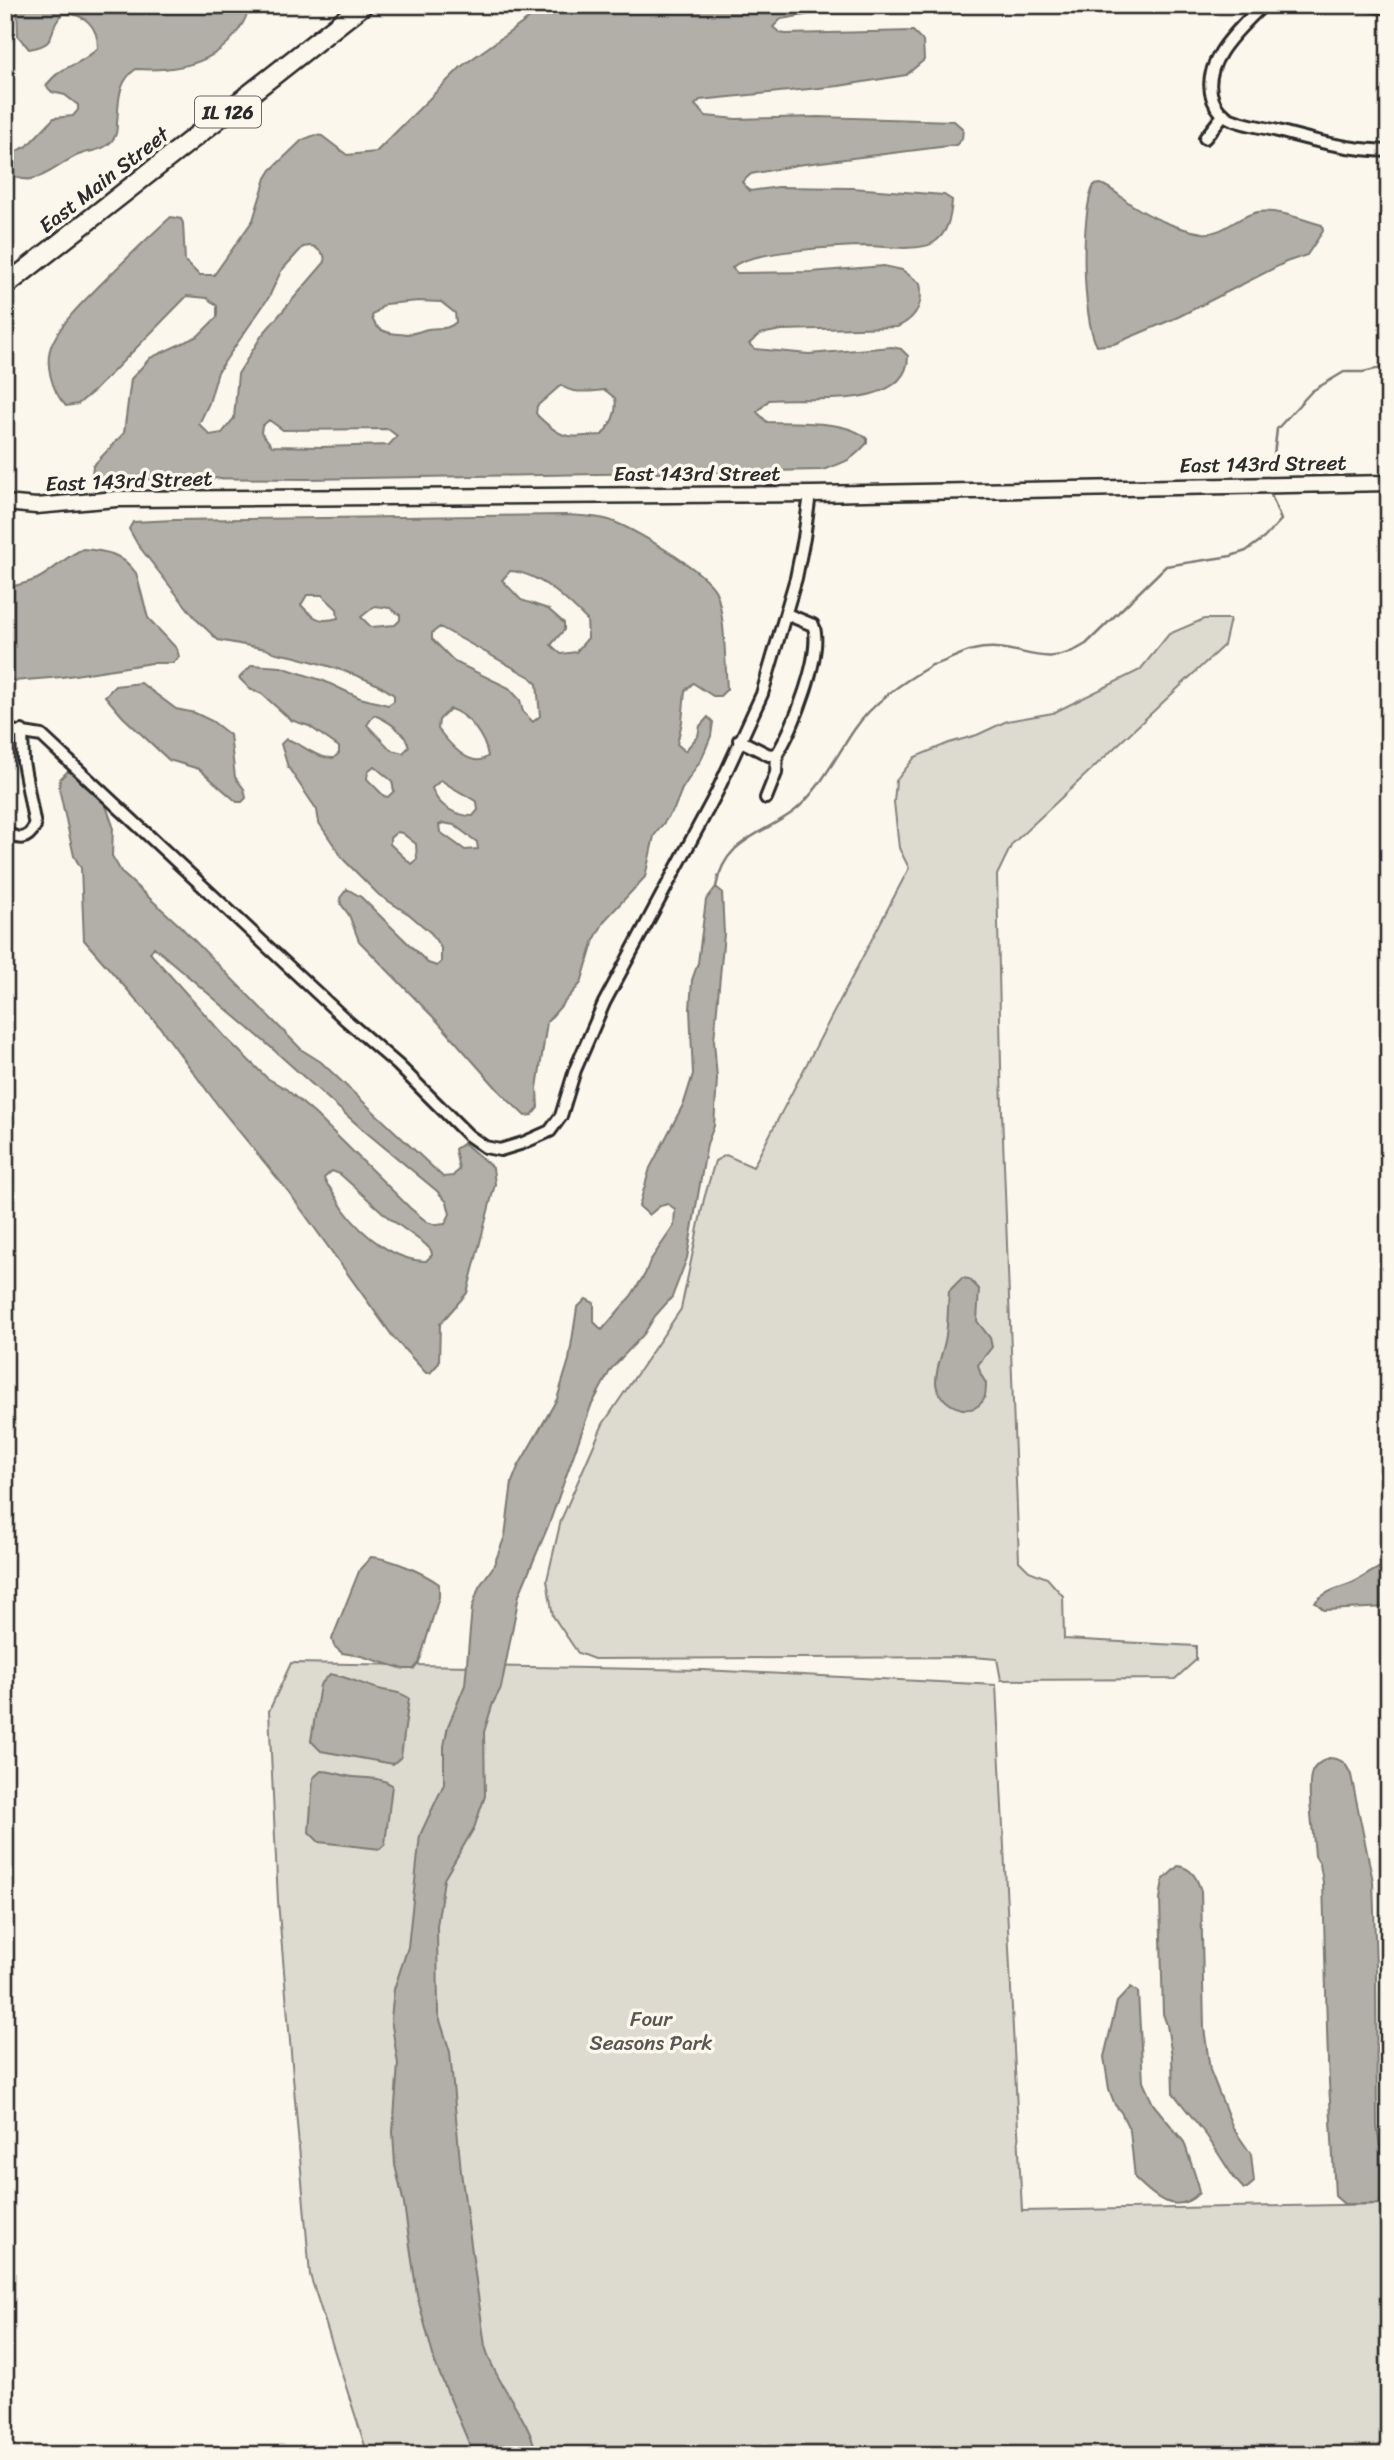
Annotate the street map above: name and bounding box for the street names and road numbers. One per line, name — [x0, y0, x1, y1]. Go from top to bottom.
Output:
road number: IL 126 — [195, 96, 261, 128]
street label: East Main Street — [30, 115, 179, 244]
street label: East 143rd Street — [1179, 444, 1347, 484]
street label: East 143rd Street — [613, 455, 781, 493]
street label: East 143rd Street — [45, 459, 213, 503]

